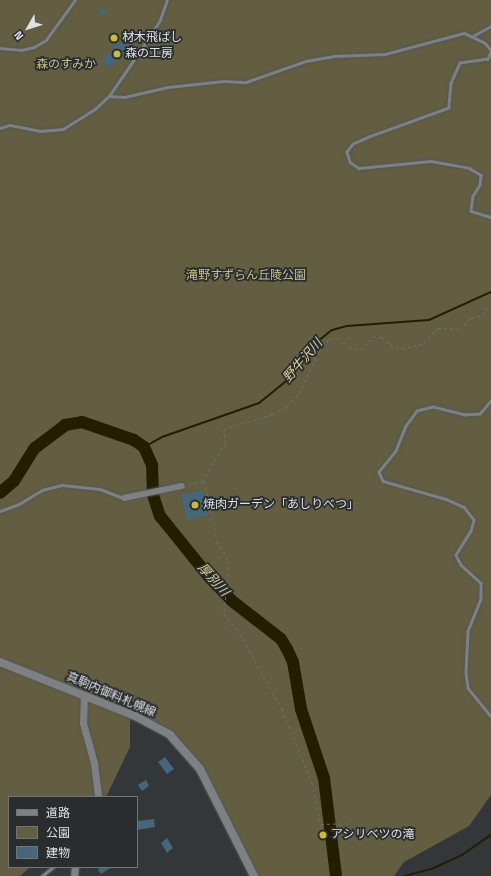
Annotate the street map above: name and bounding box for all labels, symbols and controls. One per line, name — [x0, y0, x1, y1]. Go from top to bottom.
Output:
north arrow — [8, 8, 48, 48]
text: N — [11, 28, 26, 43]
place label: 材木飛ばし — [122, 31, 182, 45]
marker: 材木飛ばし — [109, 33, 119, 43]
place label: 森の工房 — [125, 47, 173, 61]
marker: 森の工房 — [112, 49, 122, 59]
park label: 森のすみか — [36, 58, 96, 72]
park label: 滝野すずらん丘陵公園 — [186, 269, 306, 283]
water label: 野牛沢川 — [280, 336, 326, 386]
place label: 焼肉ガーデン「あしりべつ」 — [203, 498, 359, 512]
marker: 焼肉ガーデン「あしりべつ」 — [190, 500, 200, 510]
water label: 厚別川 — [194, 560, 232, 600]
street label: 真駒内御料札幌線 — [64, 670, 158, 720]
legend — [8, 796, 138, 868]
text: 道路 — [46, 805, 70, 821]
text: 公園 — [46, 825, 70, 841]
place label: アシリベツの滝 — [331, 828, 415, 842]
marker: アシリベツの滝 — [318, 830, 328, 840]
text: 建物 — [46, 845, 70, 861]

